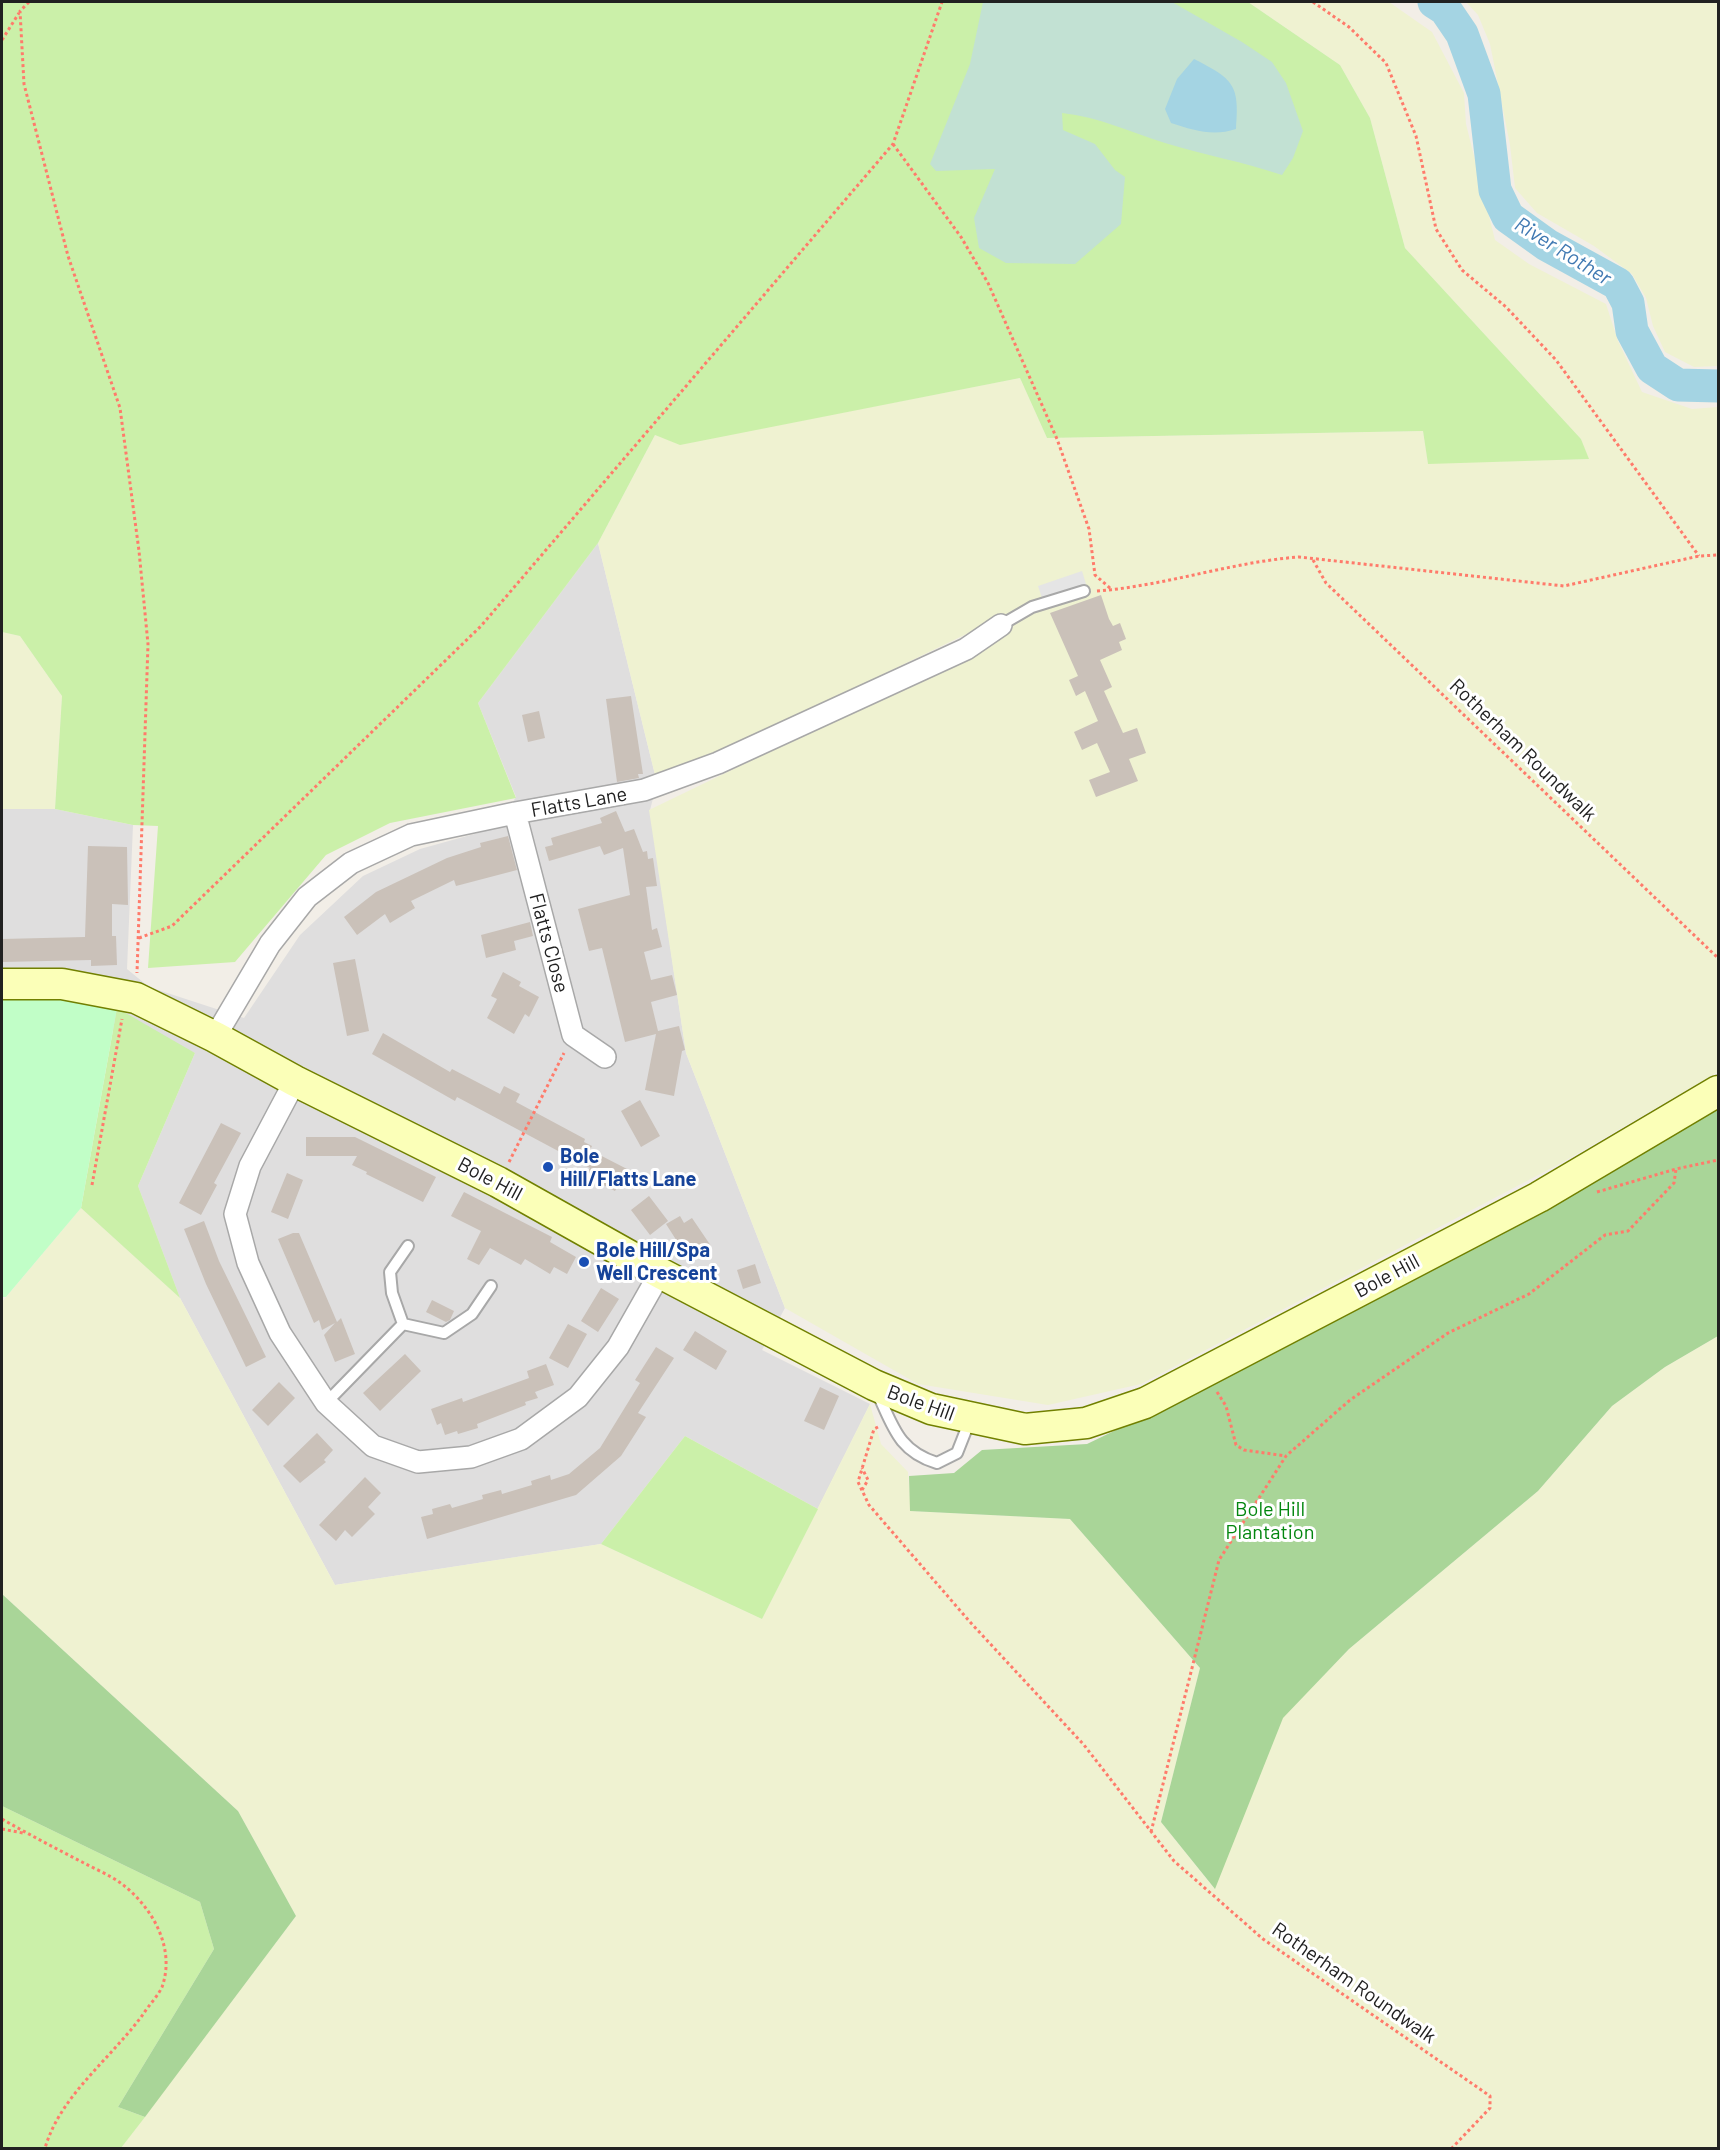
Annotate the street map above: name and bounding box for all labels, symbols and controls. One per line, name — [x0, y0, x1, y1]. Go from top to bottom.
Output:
water label: River Rother — [1510, 211, 1616, 291]
street label: Rotherham Roundwalk — [1445, 674, 1601, 826]
street label: Flatts Lane — [529, 782, 629, 822]
street label: Flatts Close — [524, 891, 574, 995]
place label: Bole Hill/Flatts Lane — [560, 1144, 696, 1191]
street label: Bole Hill — [453, 1152, 527, 1206]
marker: Bole Hill/Flatts Lane — [541, 1160, 555, 1174]
place label: Bole Hill/Spa Well Crescent — [596, 1238, 717, 1285]
street label: Bole Hill — [1350, 1249, 1424, 1303]
marker: Bole Hill/Spa Well Crescent — [577, 1255, 591, 1269]
street label: Bole Hill — [884, 1380, 958, 1426]
park label: Bole Hill Plantation — [1226, 1497, 1314, 1544]
street label: Rotherham Roundwalk — [1267, 1917, 1441, 2049]

